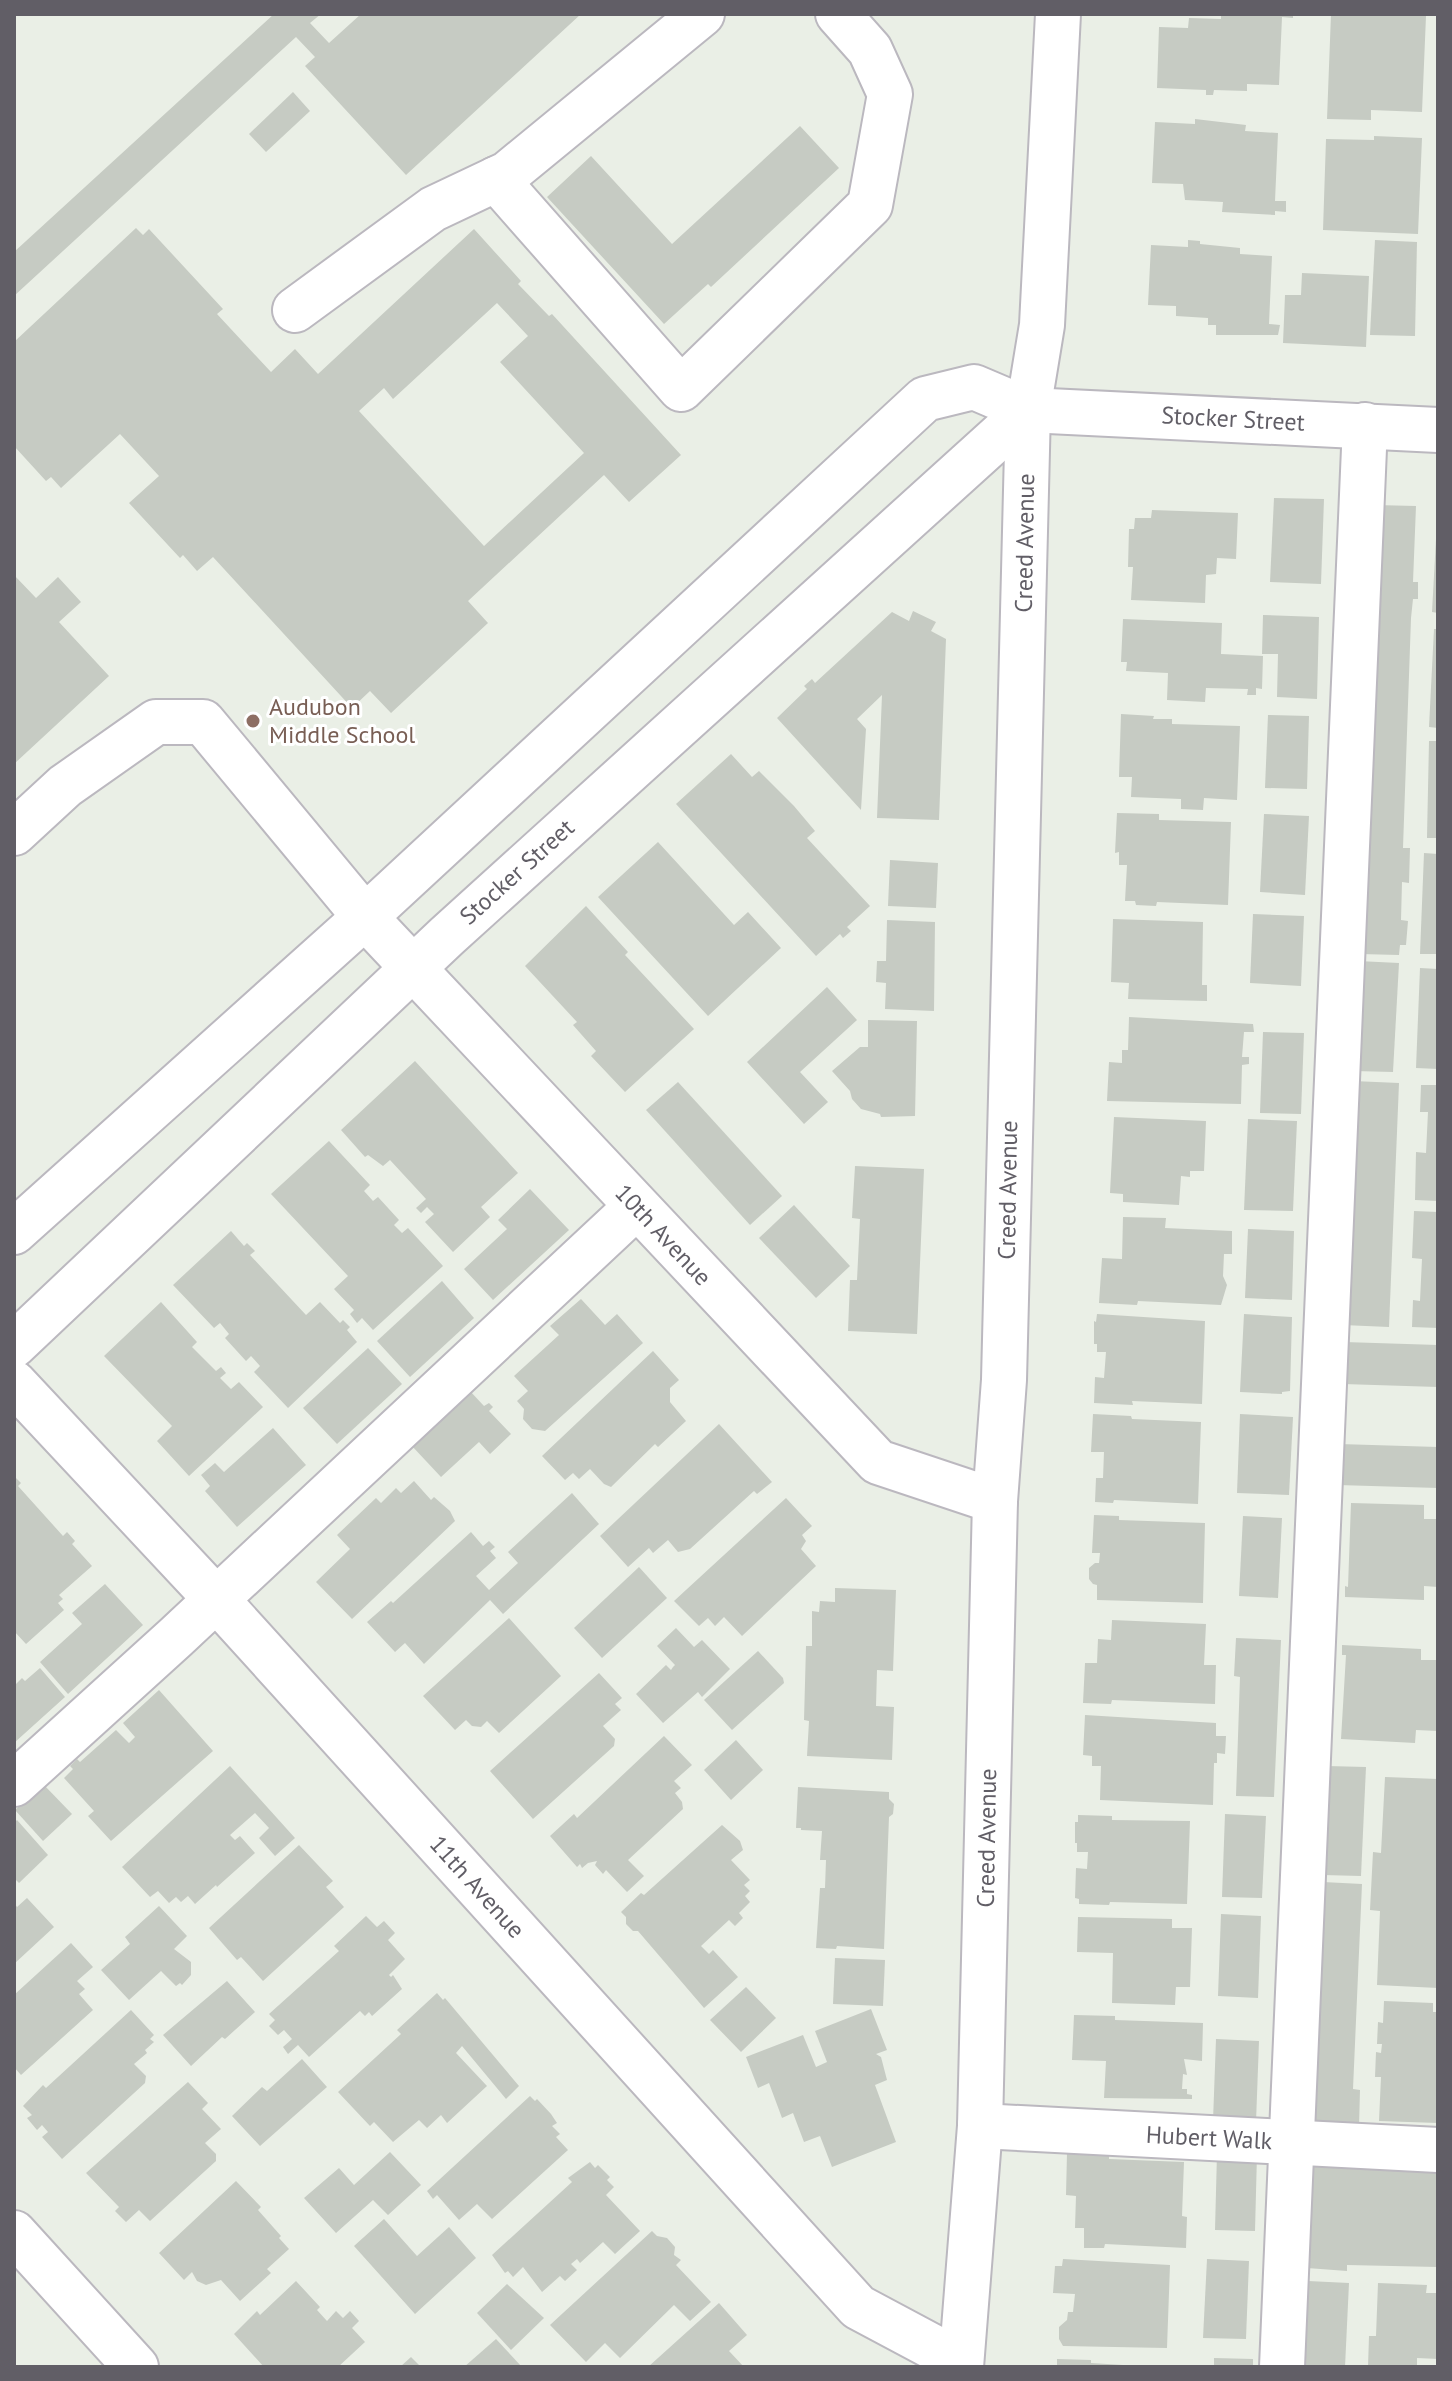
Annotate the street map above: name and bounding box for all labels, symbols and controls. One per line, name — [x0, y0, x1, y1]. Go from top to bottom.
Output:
street label: Stocker Street — [1161, 399, 1306, 438]
street label: Creed Avenue — [1008, 473, 1041, 613]
place label: Audubon Middle School — [269, 691, 415, 750]
marker: Audubon Middle School — [244, 712, 262, 730]
street label: Stocker Street — [453, 812, 580, 931]
street label: Creed Avenue — [991, 1120, 1024, 1260]
street label: 10th Avenue — [608, 1177, 718, 1292]
street label: Creed Avenue — [970, 1768, 1003, 1908]
street label: 11th Avenue — [423, 1829, 532, 1945]
street label: Hubert Walk — [1145, 2119, 1273, 2156]

